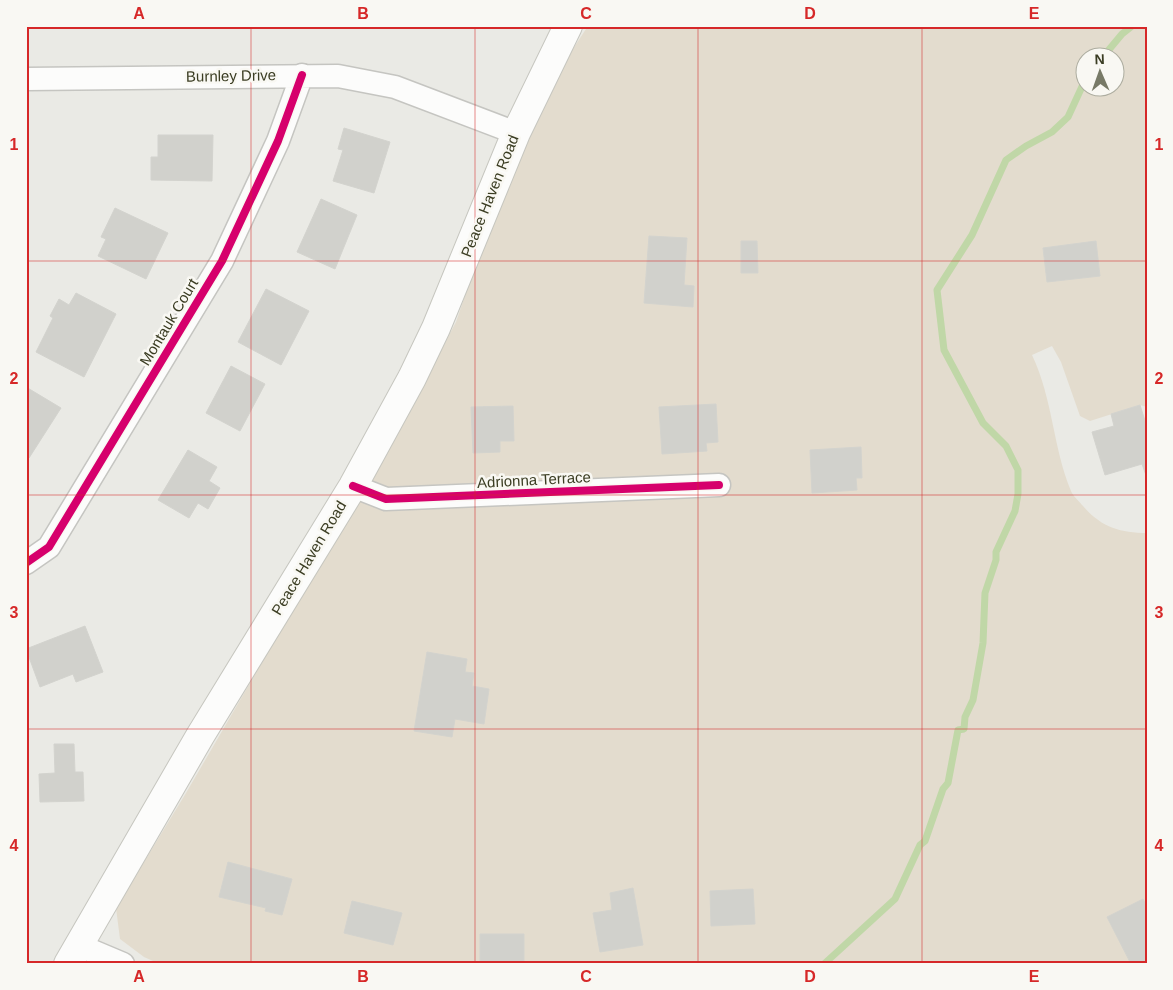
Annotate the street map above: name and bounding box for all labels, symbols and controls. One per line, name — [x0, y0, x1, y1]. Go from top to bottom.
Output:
text: A — [133, 5, 145, 22]
text: B — [357, 5, 369, 22]
text: C — [580, 5, 592, 22]
text: D — [804, 5, 816, 22]
text: E — [1029, 5, 1040, 22]
north arrow — [1076, 48, 1126, 98]
text: N — [1094, 51, 1105, 67]
street label: Burnley Drive — [186, 66, 276, 85]
street label: Peace Haven Road — [457, 132, 522, 259]
text: 1 — [10, 136, 19, 153]
text: 1 — [1155, 136, 1164, 153]
street label: Montauk Court — [136, 274, 202, 368]
text: 2 — [10, 370, 19, 387]
text: 2 — [1155, 370, 1164, 387]
street label: Adrionna Terrace — [477, 468, 591, 491]
street label: Peace Haven Road — [268, 498, 349, 618]
text: 3 — [10, 604, 19, 621]
text: 3 — [1155, 604, 1164, 621]
text: 4 — [10, 837, 19, 854]
text: 4 — [1155, 837, 1164, 854]
text: A — [133, 968, 145, 985]
text: B — [357, 968, 369, 985]
text: C — [580, 968, 592, 985]
text: D — [804, 968, 816, 985]
text: E — [1029, 968, 1040, 985]

